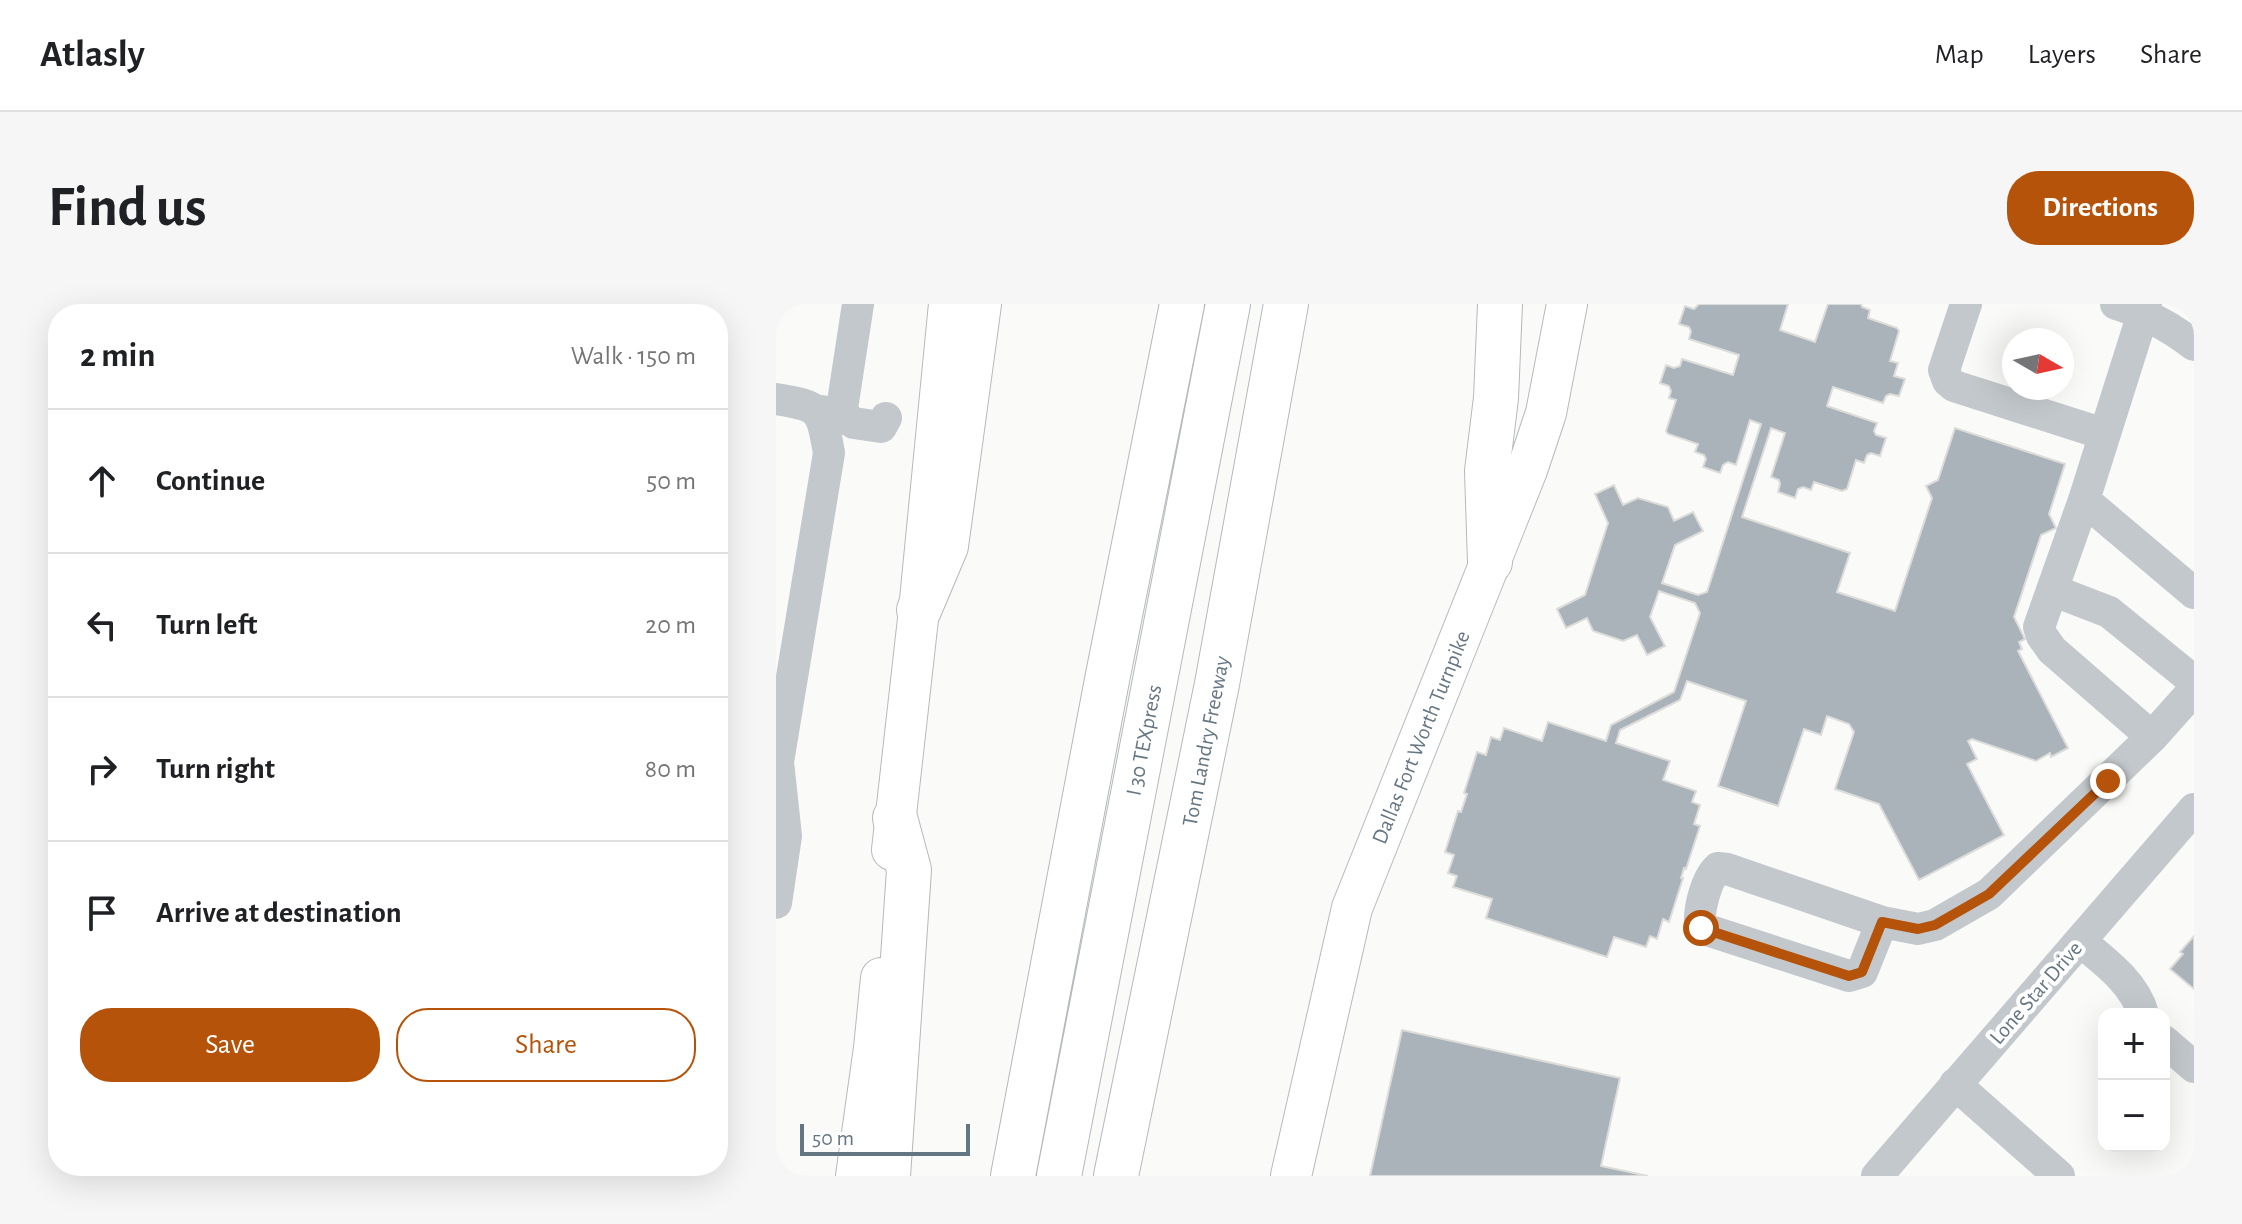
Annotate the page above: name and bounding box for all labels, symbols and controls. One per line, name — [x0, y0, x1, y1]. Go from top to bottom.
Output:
text: Atlasly — [40, 36, 145, 74]
text: Map — [1935, 41, 1984, 69]
text: Layers — [2028, 41, 2096, 69]
text: Share — [2140, 41, 2202, 69]
button: Directions — [2007, 171, 2194, 245]
text: Find us — [48, 180, 206, 236]
north arrow — [2002, 328, 2074, 400]
text: 2 min — [80, 339, 155, 373]
text: Walk · 150 m — [571, 343, 696, 369]
icon: ahead — [80, 459, 124, 503]
text: Continue — [156, 466, 265, 496]
text: 50 m — [646, 468, 696, 494]
icon: left — [80, 603, 124, 647]
text: Turn left — [156, 610, 257, 640]
text: 20 m — [645, 612, 696, 638]
street label: Dallas Fort Worth Turnpike — [1368, 628, 1474, 847]
street label: Tom Landry Freeway — [1179, 653, 1233, 828]
street label: I 30 TEXpress — [1122, 683, 1166, 798]
icon: right — [80, 747, 124, 791]
text: Turn right — [156, 754, 275, 784]
text: 80 m — [645, 756, 696, 782]
route end — [2090, 763, 2126, 799]
icon: arrive — [80, 891, 124, 935]
text: Arrive at destination — [156, 898, 402, 928]
route start — [1683, 910, 1719, 946]
street label: Lone Star Drive — [1985, 937, 2086, 1048]
button: Save — [80, 1008, 380, 1082]
button: Share — [396, 1008, 696, 1082]
map controls — [2098, 1008, 2170, 1152]
button: + — [2098, 1008, 2170, 1080]
button: − — [2098, 1080, 2170, 1152]
scale bar — [800, 1120, 970, 1156]
text: 50 m — [812, 1127, 854, 1149]

